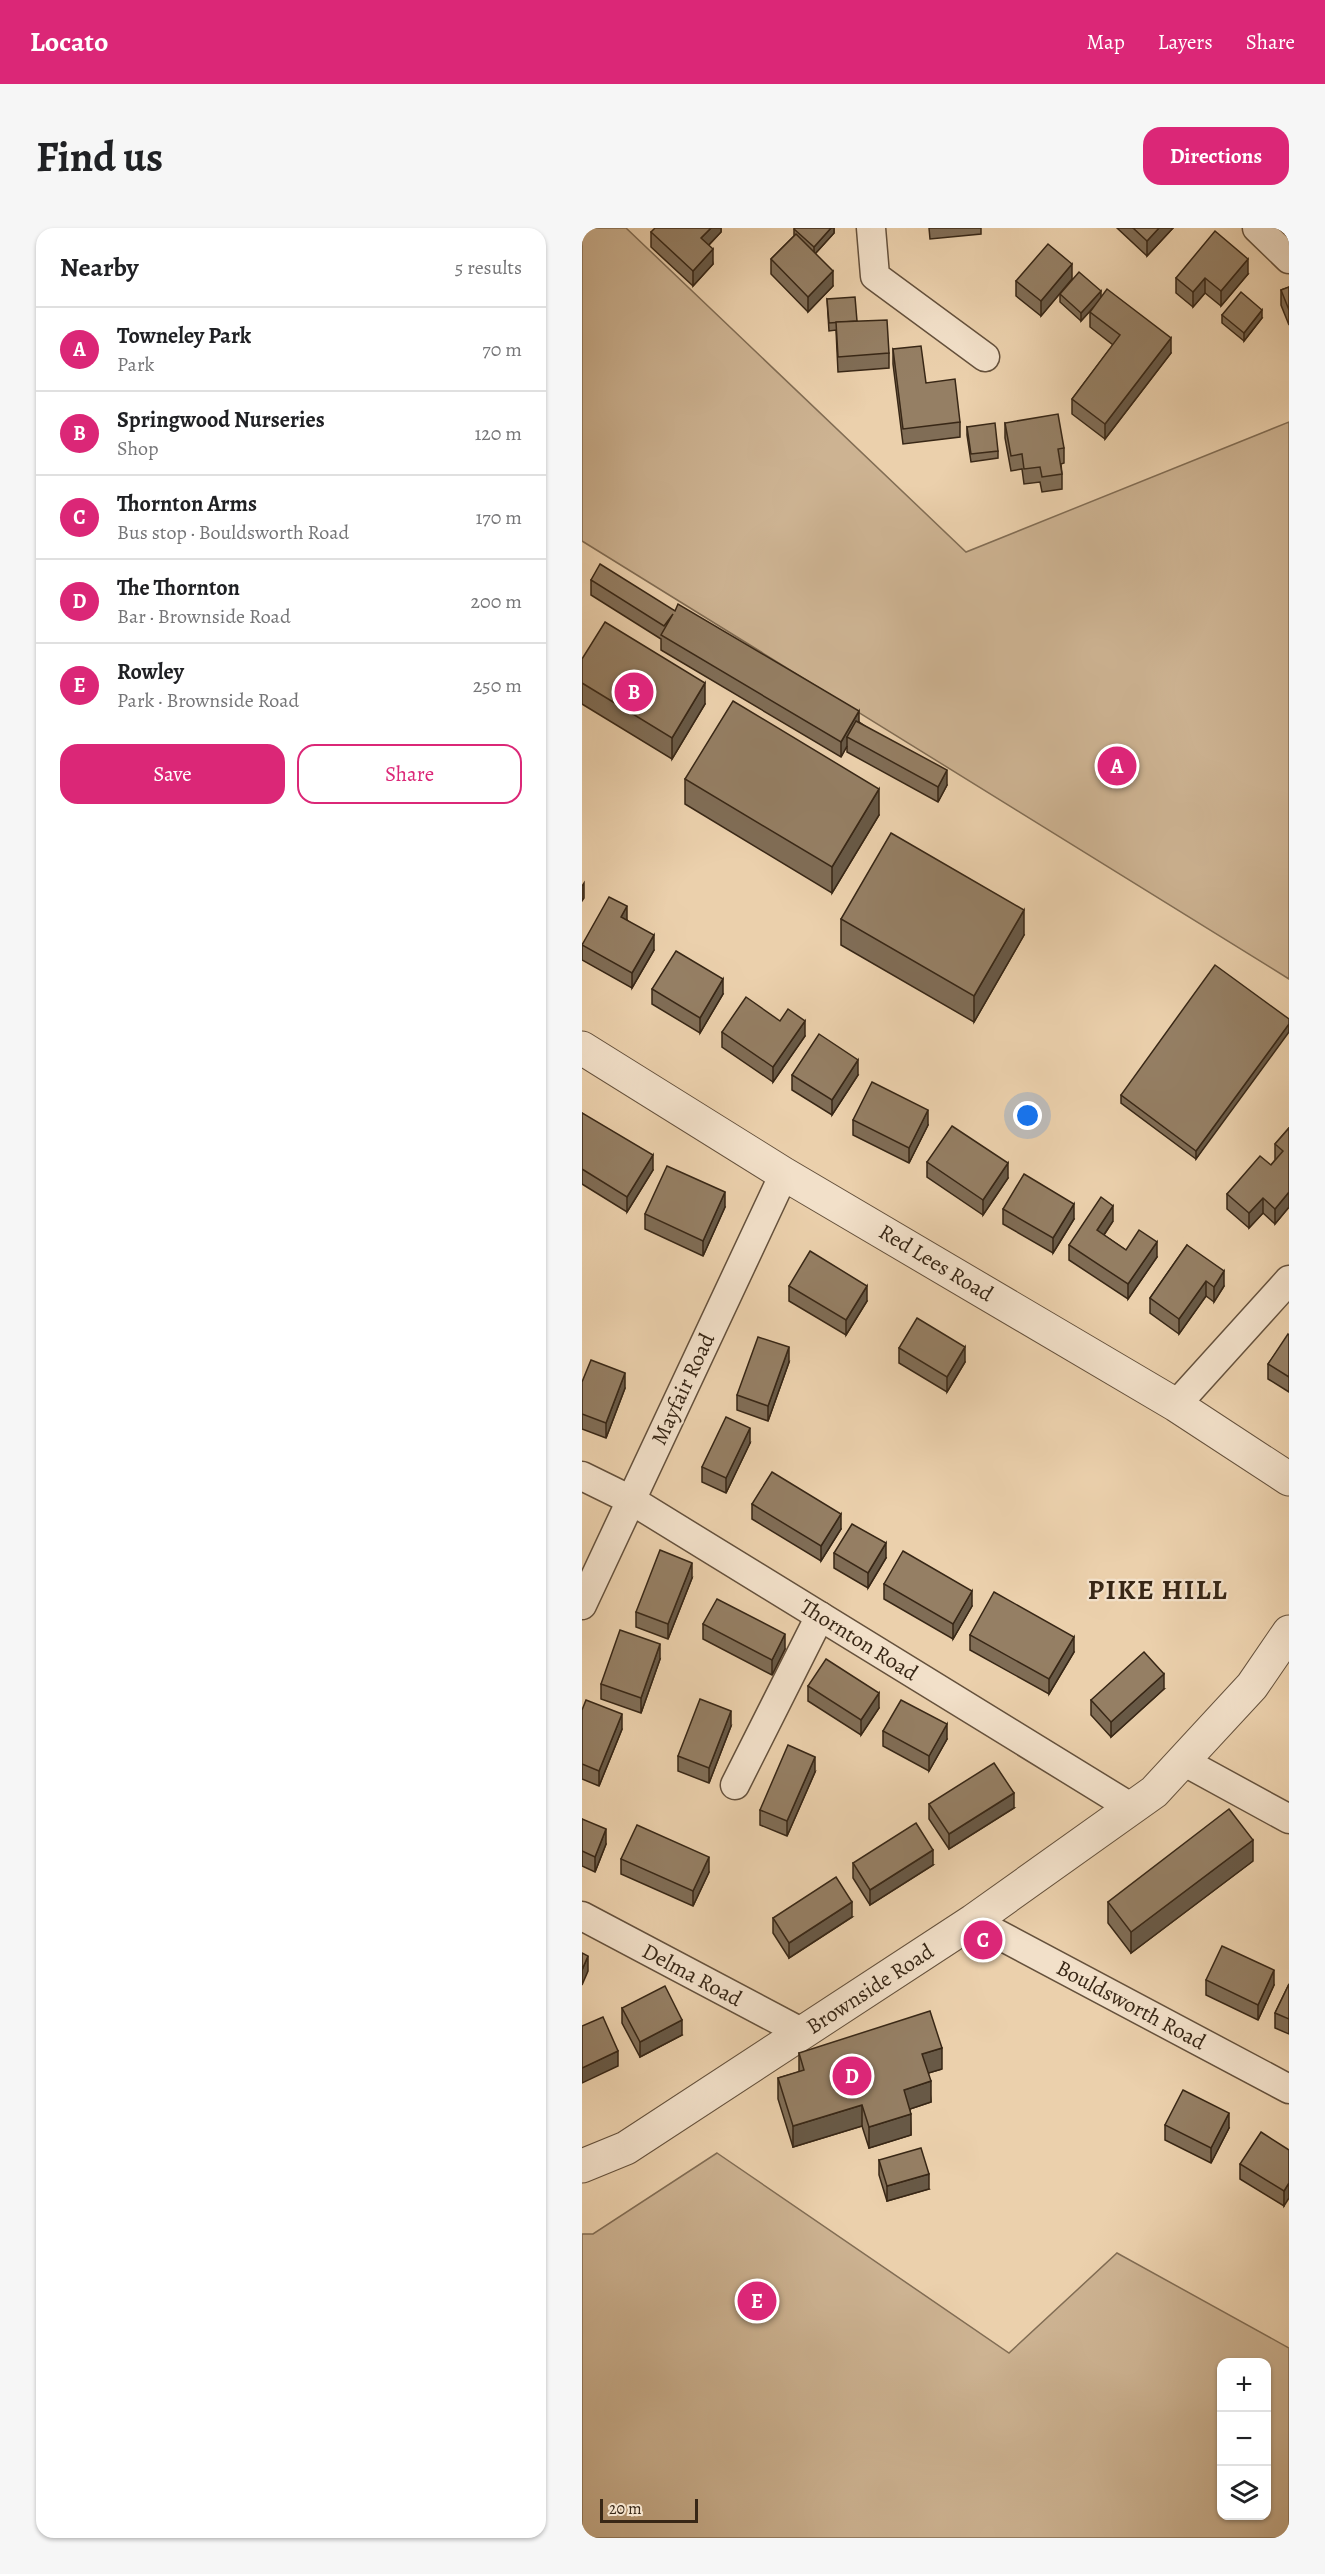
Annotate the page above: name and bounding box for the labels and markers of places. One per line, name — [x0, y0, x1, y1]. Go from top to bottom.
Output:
pin: B — [614, 670, 654, 714]
pin: A — [1098, 744, 1136, 788]
pin: C — [964, 1918, 1002, 1962]
pin: D — [832, 2054, 872, 2098]
pin: E — [738, 2278, 777, 2324]

